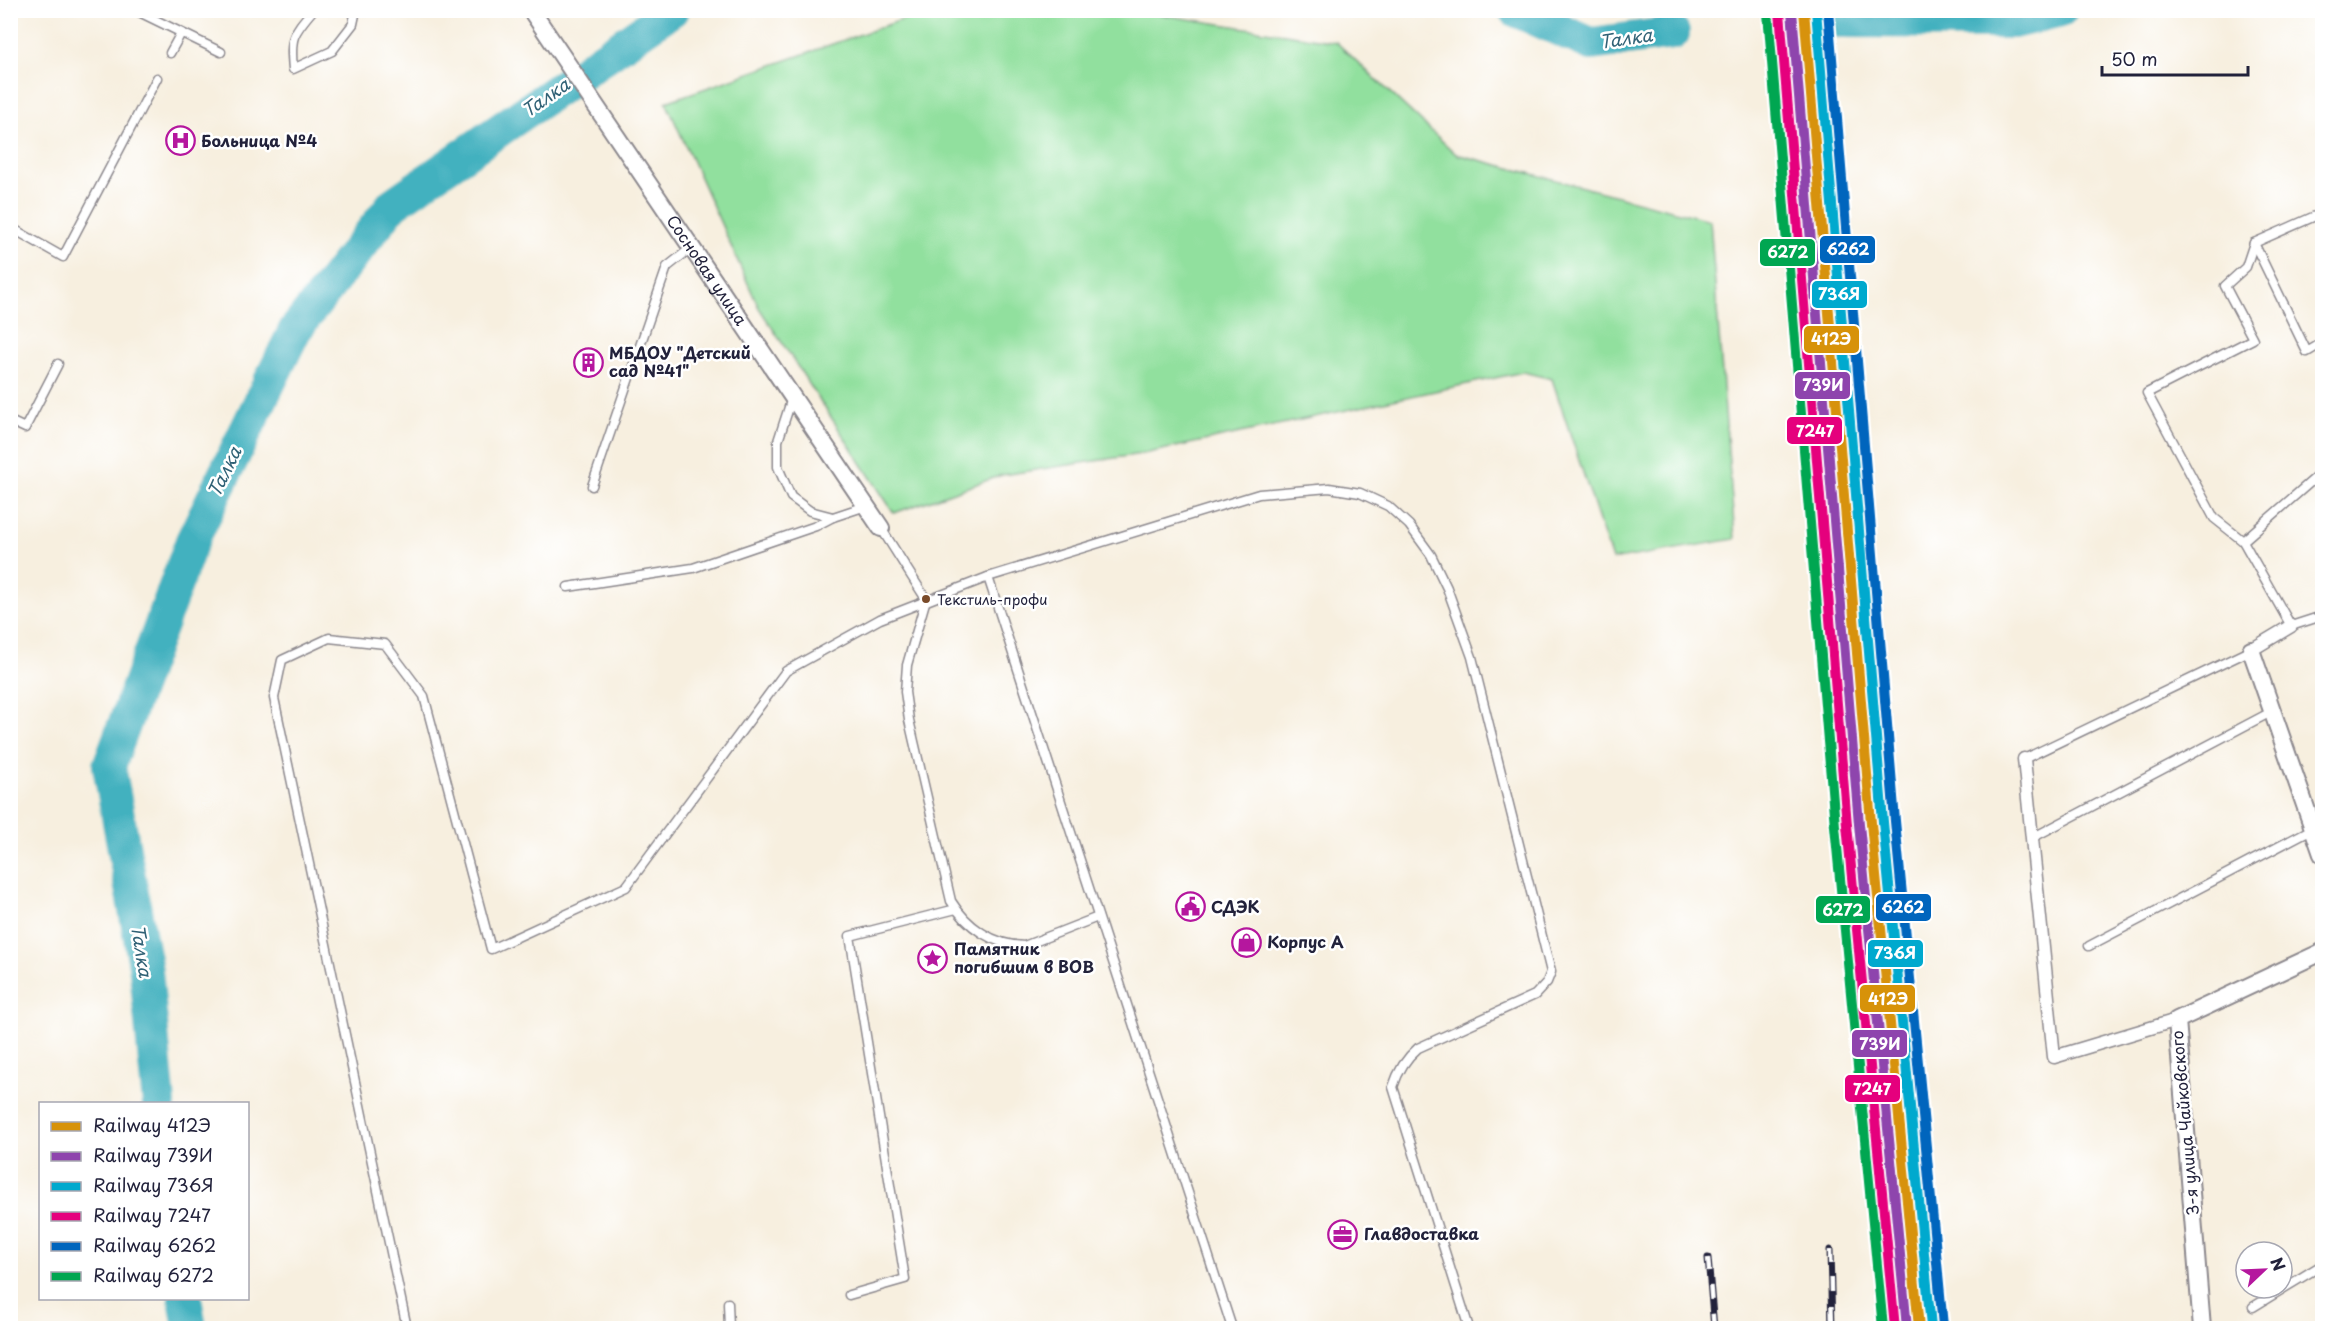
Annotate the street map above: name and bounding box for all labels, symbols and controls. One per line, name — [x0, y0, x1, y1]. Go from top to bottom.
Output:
water label: Талка — [1598, 20, 1655, 55]
scale bar — [2102, 39, 2248, 77]
text: 50 m — [2111, 45, 2158, 72]
water label: Талка — [516, 70, 575, 123]
hospital icon: Больница №4 — [164, 125, 196, 157]
place label: Больница №4 — [201, 128, 317, 152]
street label: Сосновая улица — [662, 210, 754, 330]
line badge: 6262 — [1819, 235, 1876, 264]
text: 6262 — [1826, 236, 1870, 260]
line badge: 6272 — [1759, 238, 1816, 267]
text: 6272 — [1767, 239, 1809, 263]
line badge: 736Я — [1811, 280, 1868, 309]
text: 736Я — [1818, 281, 1860, 305]
line badge: 412Э — [1803, 325, 1860, 354]
text: 412Э — [1811, 326, 1851, 350]
place label: МБДОУ "Детский сад №41" — [609, 340, 751, 382]
building icon: МБДОУ "Детский сад №41" — [572, 346, 604, 378]
line badge: 739И — [1794, 371, 1851, 400]
text: 739И — [1802, 372, 1844, 396]
line badge: 7247 — [1786, 416, 1843, 445]
text: 7247 — [1796, 418, 1835, 442]
water label: Талка — [200, 441, 248, 501]
place label: Текстиль-профи — [937, 589, 1048, 610]
marker: Текстиль-профи — [920, 593, 932, 605]
public building icon: СДЭК — [1174, 891, 1206, 923]
line badge: 6262 — [1875, 893, 1932, 922]
place label: СДЭК — [1211, 894, 1259, 918]
text: 6262 — [1881, 894, 1925, 918]
line badge: 6272 — [1815, 895, 1871, 924]
text: 6272 — [1822, 897, 1864, 921]
water label: Талка — [125, 922, 160, 980]
shop icon: Корпус А — [1230, 926, 1262, 958]
place label: Корпус А — [1267, 929, 1344, 953]
place label: Памятник погибшим в ВОВ — [954, 936, 1094, 978]
line badge: 736Я — [1867, 939, 1924, 968]
text: 736Я — [1874, 940, 1916, 964]
place icon: Памятник погибшим в ВОВ — [917, 942, 949, 974]
line badge: 412Э — [1859, 984, 1916, 1013]
text: 412Э — [1868, 986, 1908, 1010]
line badge: 739И — [1851, 1029, 1908, 1058]
street label: 3-я улица Чайковского — [2164, 1030, 2204, 1217]
text: 739И — [1859, 1031, 1901, 1055]
line badge: 7247 — [1844, 1074, 1901, 1103]
text: 7247 — [1853, 1076, 1892, 1100]
legend — [39, 1102, 249, 1300]
text: Railway 412Э — [93, 1111, 211, 1138]
text: Railway 739И — [93, 1141, 213, 1168]
text: Railway 736Я — [93, 1171, 214, 1198]
text: Railway 7247 — [93, 1201, 211, 1228]
office icon: Главдоставка — [1327, 1218, 1359, 1250]
place label: Главдоставка — [1364, 1221, 1479, 1245]
text: Railway 6262 — [93, 1231, 216, 1258]
north arrow — [2234, 1240, 2294, 1300]
text: N — [2265, 1253, 2292, 1274]
text: Railway 6272 — [93, 1261, 214, 1288]

